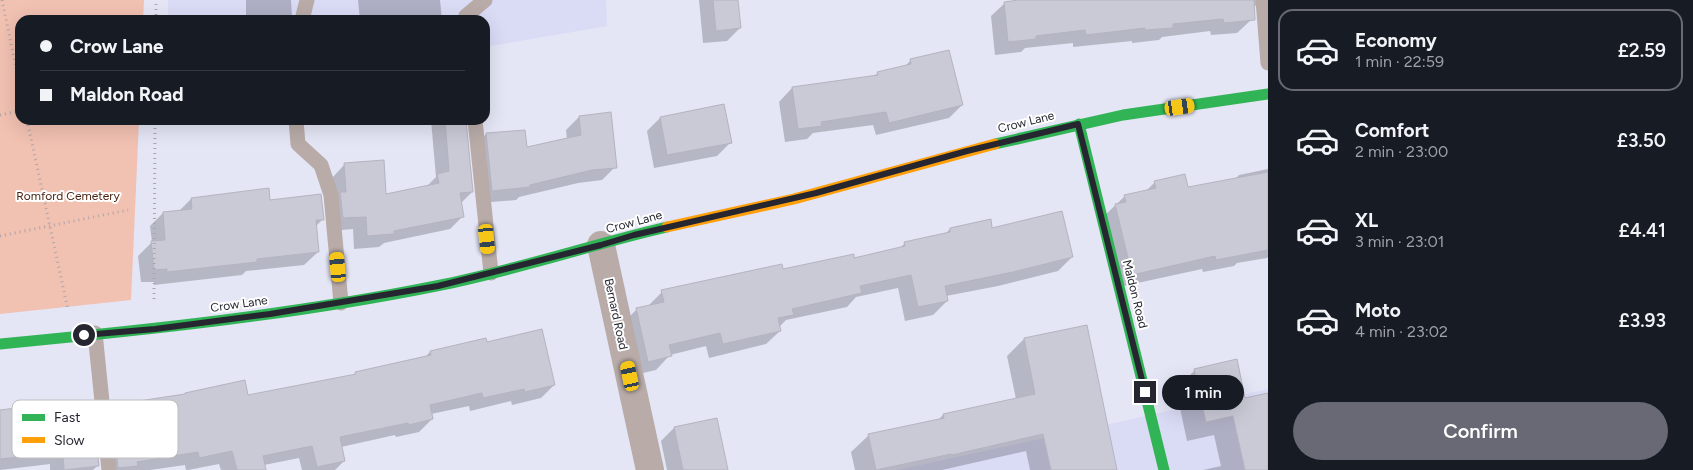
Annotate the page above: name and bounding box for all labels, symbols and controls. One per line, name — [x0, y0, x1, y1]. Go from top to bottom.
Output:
icon: car — [1295, 28, 1340, 73]
text: Economy — [1355, 29, 1437, 52]
text: Crow Lane — [70, 35, 164, 58]
text: £2.59 — [1618, 39, 1666, 62]
text: 1 min · 22:59 — [1355, 52, 1444, 71]
text: Maldon Road — [70, 83, 183, 106]
car — [1164, 97, 1195, 117]
street label: Crow Lane — [996, 108, 1056, 136]
icon: car — [1295, 118, 1340, 163]
text: Comfort — [1355, 119, 1430, 142]
text: £3.50 — [1617, 129, 1666, 152]
text: 2 min · 23:00 — [1355, 142, 1448, 161]
park label: Romford Cemetery — [16, 189, 120, 203]
street label: Crow Lane — [604, 208, 664, 236]
icon: car — [1295, 208, 1340, 253]
text: XL — [1355, 209, 1378, 232]
text: £4.41 — [1619, 219, 1666, 242]
car — [477, 223, 496, 255]
text: 3 min · 23:01 — [1355, 232, 1444, 251]
car — [329, 251, 346, 283]
street label: Maldon Road — [1120, 258, 1150, 330]
street label: Bernard Road — [602, 277, 630, 351]
street label: Crow Lane — [210, 293, 269, 315]
icon: car — [1295, 298, 1340, 343]
text: Moto — [1355, 299, 1401, 322]
text: £3.93 — [1619, 309, 1666, 332]
text: 4 min · 23:02 — [1355, 322, 1448, 341]
route start — [73, 324, 95, 346]
car — [619, 360, 640, 392]
callout: 1 min — [1162, 374, 1245, 410]
route end — [1134, 381, 1156, 403]
text: 1 min — [1184, 383, 1222, 402]
legend — [12, 400, 178, 458]
button: Confirm — [1293, 402, 1668, 460]
text: Fast — [54, 409, 80, 426]
text: Slow — [54, 432, 85, 449]

